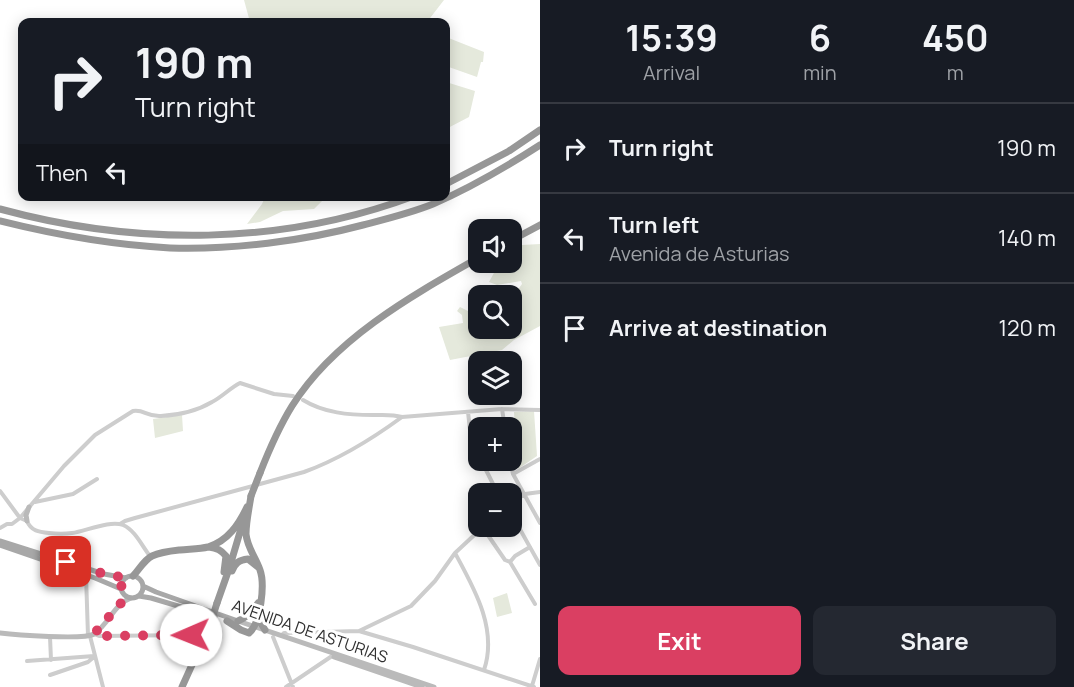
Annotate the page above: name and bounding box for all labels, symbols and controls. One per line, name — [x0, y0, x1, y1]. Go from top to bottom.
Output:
text: 15:39 — [625, 13, 718, 62]
text: 6 — [809, 13, 831, 62]
text: 450 — [922, 13, 989, 62]
text: 190 m — [135, 33, 253, 91]
icon: right — [36, 42, 114, 120]
text: Arrival — [643, 59, 700, 86]
text: min — [803, 59, 837, 86]
text: m — [947, 59, 964, 86]
text: Turn right — [135, 88, 256, 125]
icon: right — [558, 132, 591, 165]
text: Turn right — [609, 133, 714, 163]
text: 190 m — [997, 133, 1056, 163]
icon: left — [100, 156, 133, 189]
text: Then — [36, 158, 88, 188]
text: Turn left — [609, 210, 699, 240]
map controls — [468, 219, 522, 537]
button: sound — [468, 219, 522, 273]
icon: left — [558, 222, 591, 255]
text: 140 m — [998, 223, 1056, 253]
text: Avenida de Asturias — [609, 240, 790, 267]
button: search — [468, 285, 522, 339]
icon: arrive — [558, 312, 591, 345]
text: Arrive at destination — [609, 313, 827, 343]
text: 120 m — [998, 313, 1056, 343]
button: layers — [468, 351, 522, 405]
button: + — [468, 417, 522, 471]
button: − — [468, 483, 522, 537]
pin — [40, 536, 91, 587]
icon: arrive — [49, 545, 82, 578]
street label: AVENIDA DE ASTURIAS — [229, 594, 391, 668]
position arrow — [159, 603, 223, 667]
button: Exit — [558, 606, 801, 675]
button: Share — [813, 606, 1056, 675]

